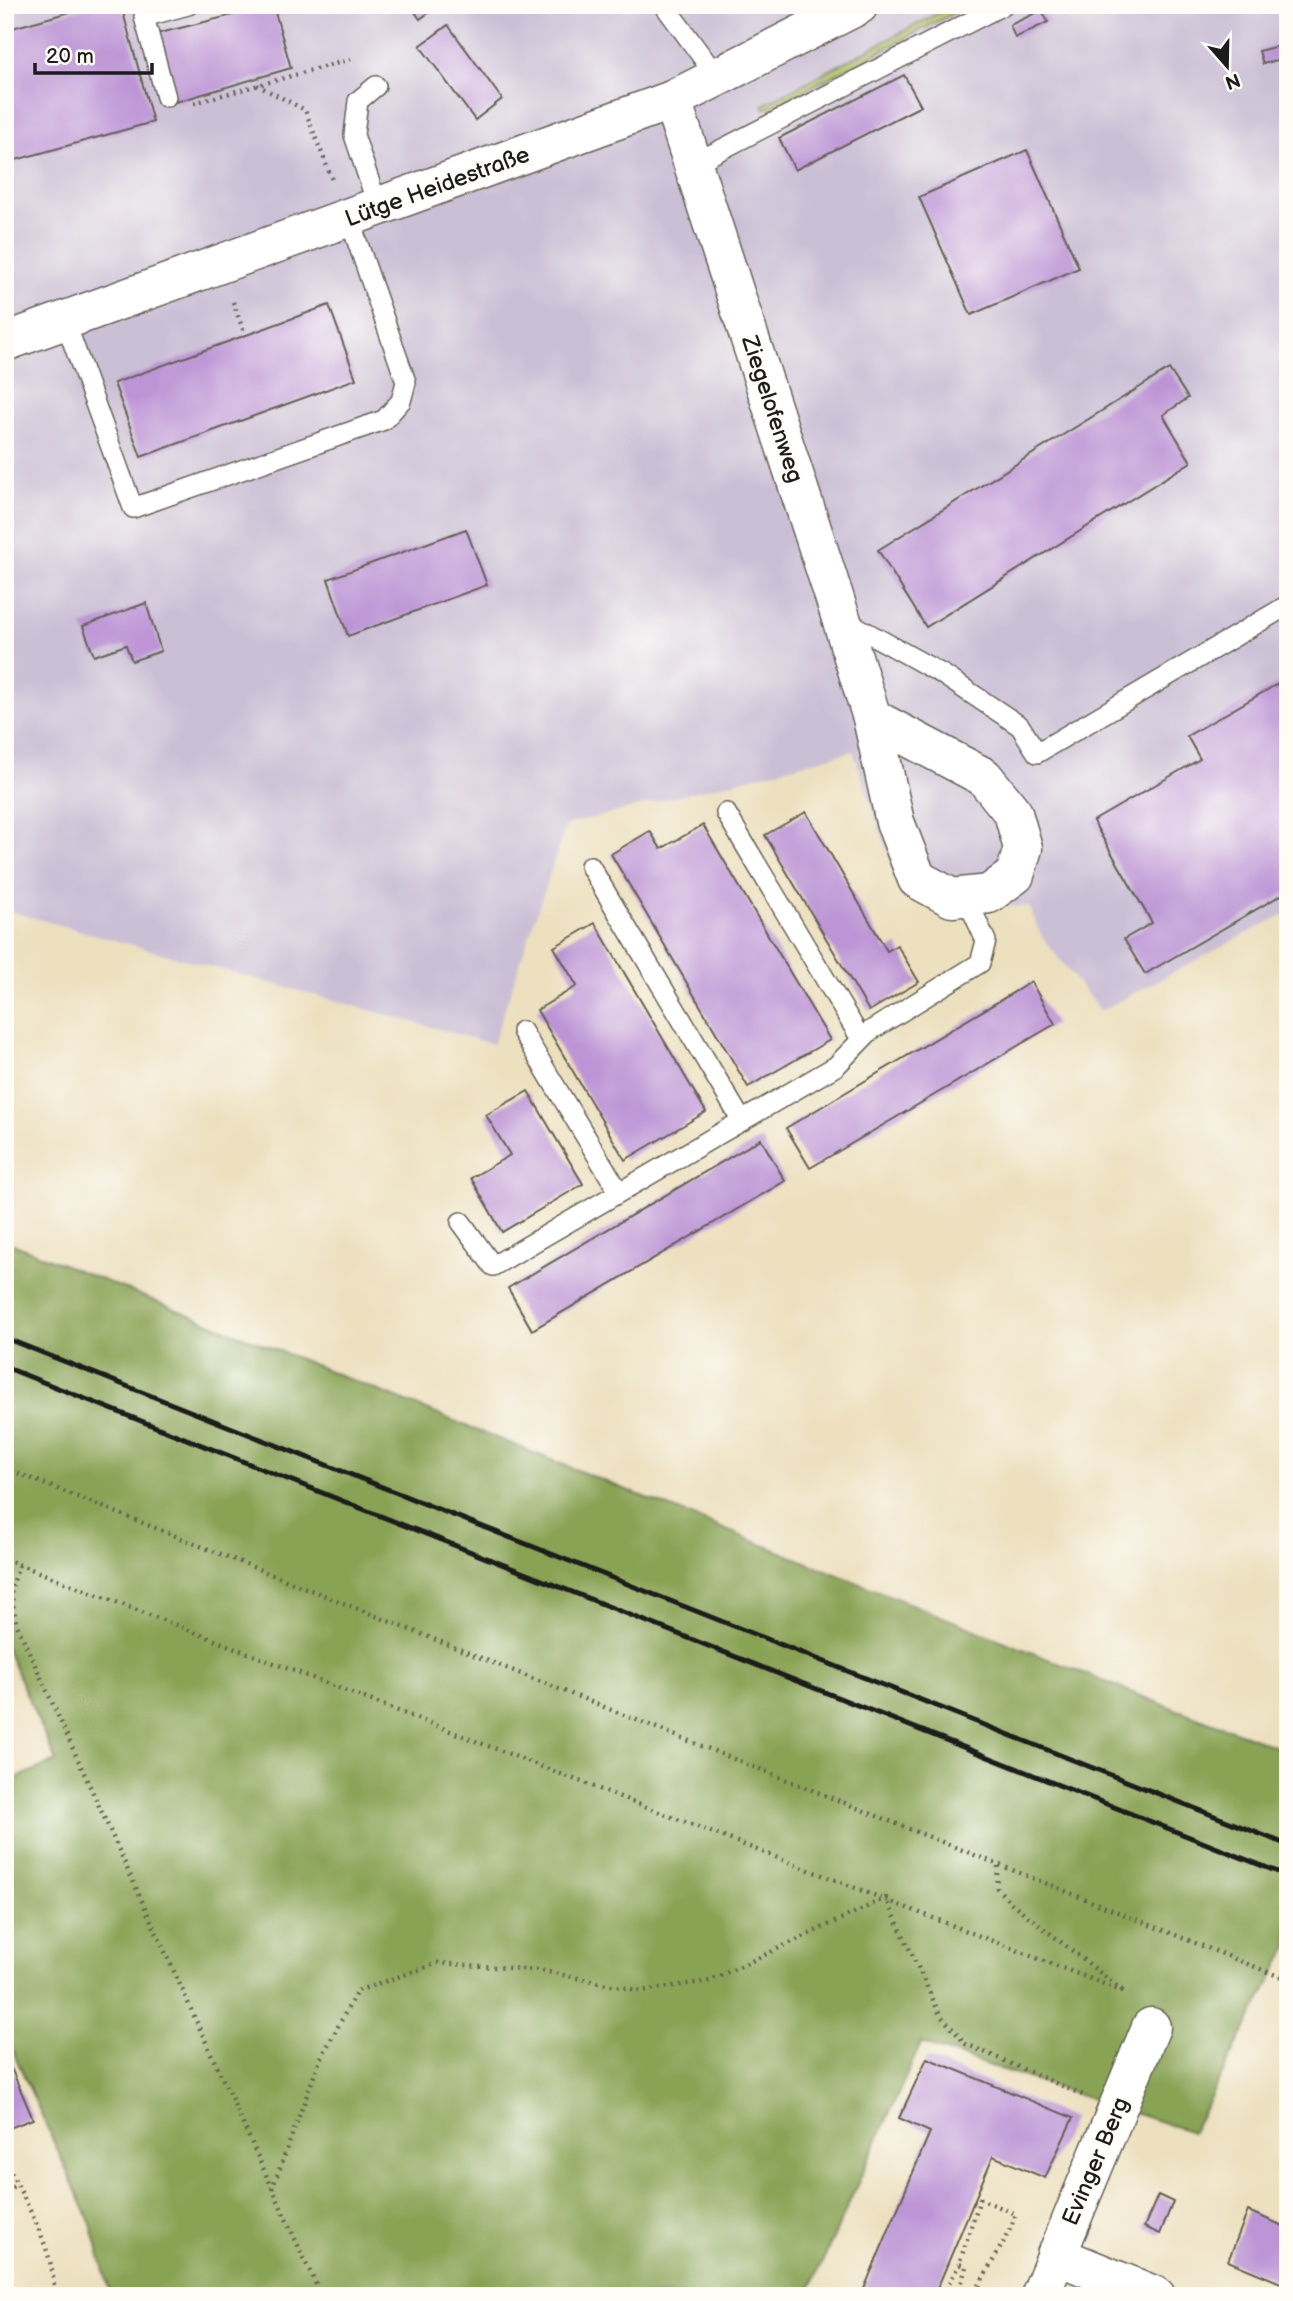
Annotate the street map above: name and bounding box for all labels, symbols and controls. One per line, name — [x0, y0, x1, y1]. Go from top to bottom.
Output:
scale bar — [35, 32, 152, 76]
north arrow — [1192, 32, 1262, 102]
text: 20 m — [46, 44, 94, 69]
text: N — [1222, 67, 1243, 94]
street label: Lütge Heidestraße — [341, 141, 533, 233]
street label: Ziegelofenweg — [735, 331, 809, 486]
street label: Evinger Berg — [1056, 2093, 1135, 2230]

